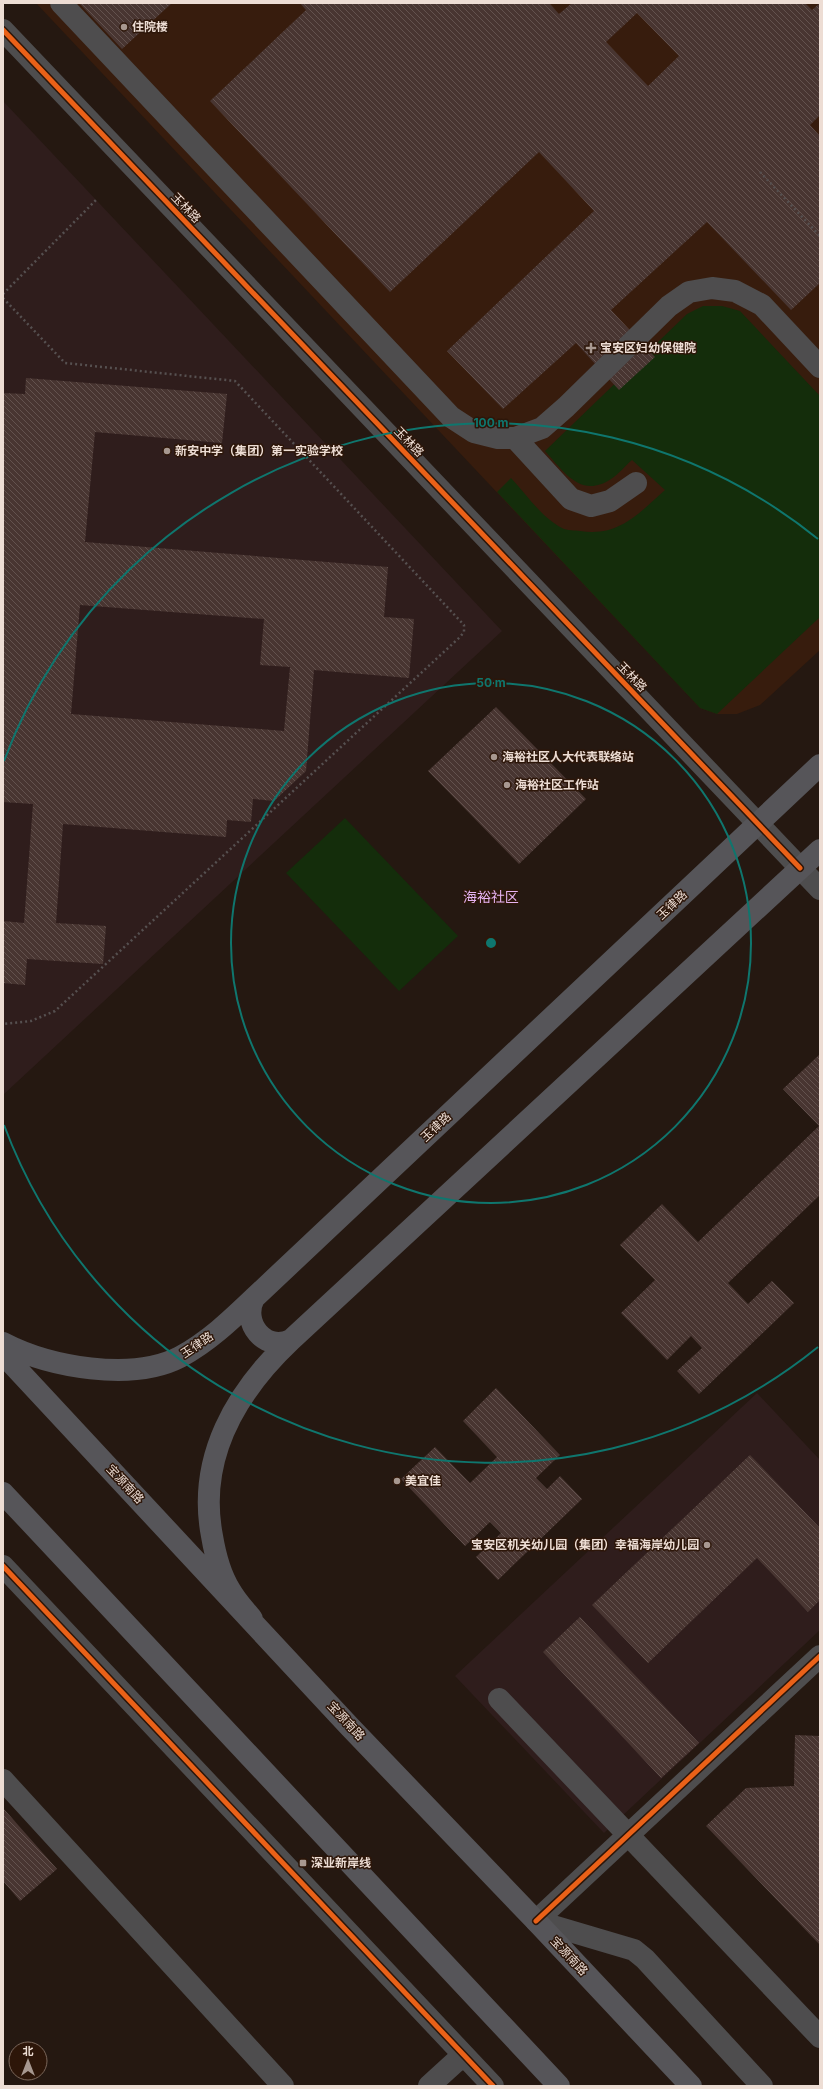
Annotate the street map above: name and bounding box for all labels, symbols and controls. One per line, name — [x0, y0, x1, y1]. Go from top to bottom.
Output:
place label: 住院楼 — [132, 19, 168, 34]
marker: 住院楼 — [119, 22, 129, 32]
street label: 玉林路 — [168, 189, 204, 226]
place label: 宝安区妇幼保健院 — [600, 340, 696, 355]
marker: 宝安区妇幼保健院 — [585, 342, 597, 354]
text: 100 m — [473, 415, 509, 430]
street label: 玉林路 — [391, 423, 427, 460]
place label: 新安中学（集团）第一实验学校 — [175, 443, 343, 458]
marker: 新安中学（集团）第一实验学校 — [162, 446, 172, 456]
street label: 玉林路 — [614, 658, 650, 695]
text: 50 m — [476, 675, 506, 690]
place label: 海裕社区人大代表联络站 — [502, 749, 634, 764]
marker: 海裕社区人大代表联络站 — [489, 752, 499, 762]
place label: 海裕社区工作站 — [515, 777, 599, 792]
marker: 海裕社区工作站 — [502, 780, 512, 790]
street label: 玉律路 — [653, 887, 690, 922]
district label: 海裕社区 — [463, 888, 519, 905]
centre of rings — [484, 936, 498, 950]
street label: 玉律路 — [417, 1109, 454, 1144]
street label: 玉律路 — [178, 1328, 216, 1361]
street label: 宝源南路 — [104, 1461, 147, 1506]
place label: 美宜佳 — [405, 1473, 441, 1488]
marker: 美宜佳 — [392, 1476, 402, 1486]
place label: 宝安区机关幼儿园（集团）幸福海岸幼儿园 — [471, 1537, 699, 1552]
marker: 宝安区机关幼儿园（集团）幸福海岸幼儿园 — [702, 1540, 712, 1550]
street label: 宝源南路 — [325, 1698, 368, 1743]
place label: 深业新岸线 — [311, 1855, 371, 1870]
marker: 深业新岸线 — [298, 1858, 308, 1868]
street label: 宝源南路 — [548, 1933, 591, 1978]
north arrow — [8, 2041, 48, 2081]
text: 北 — [23, 2044, 34, 2058]

